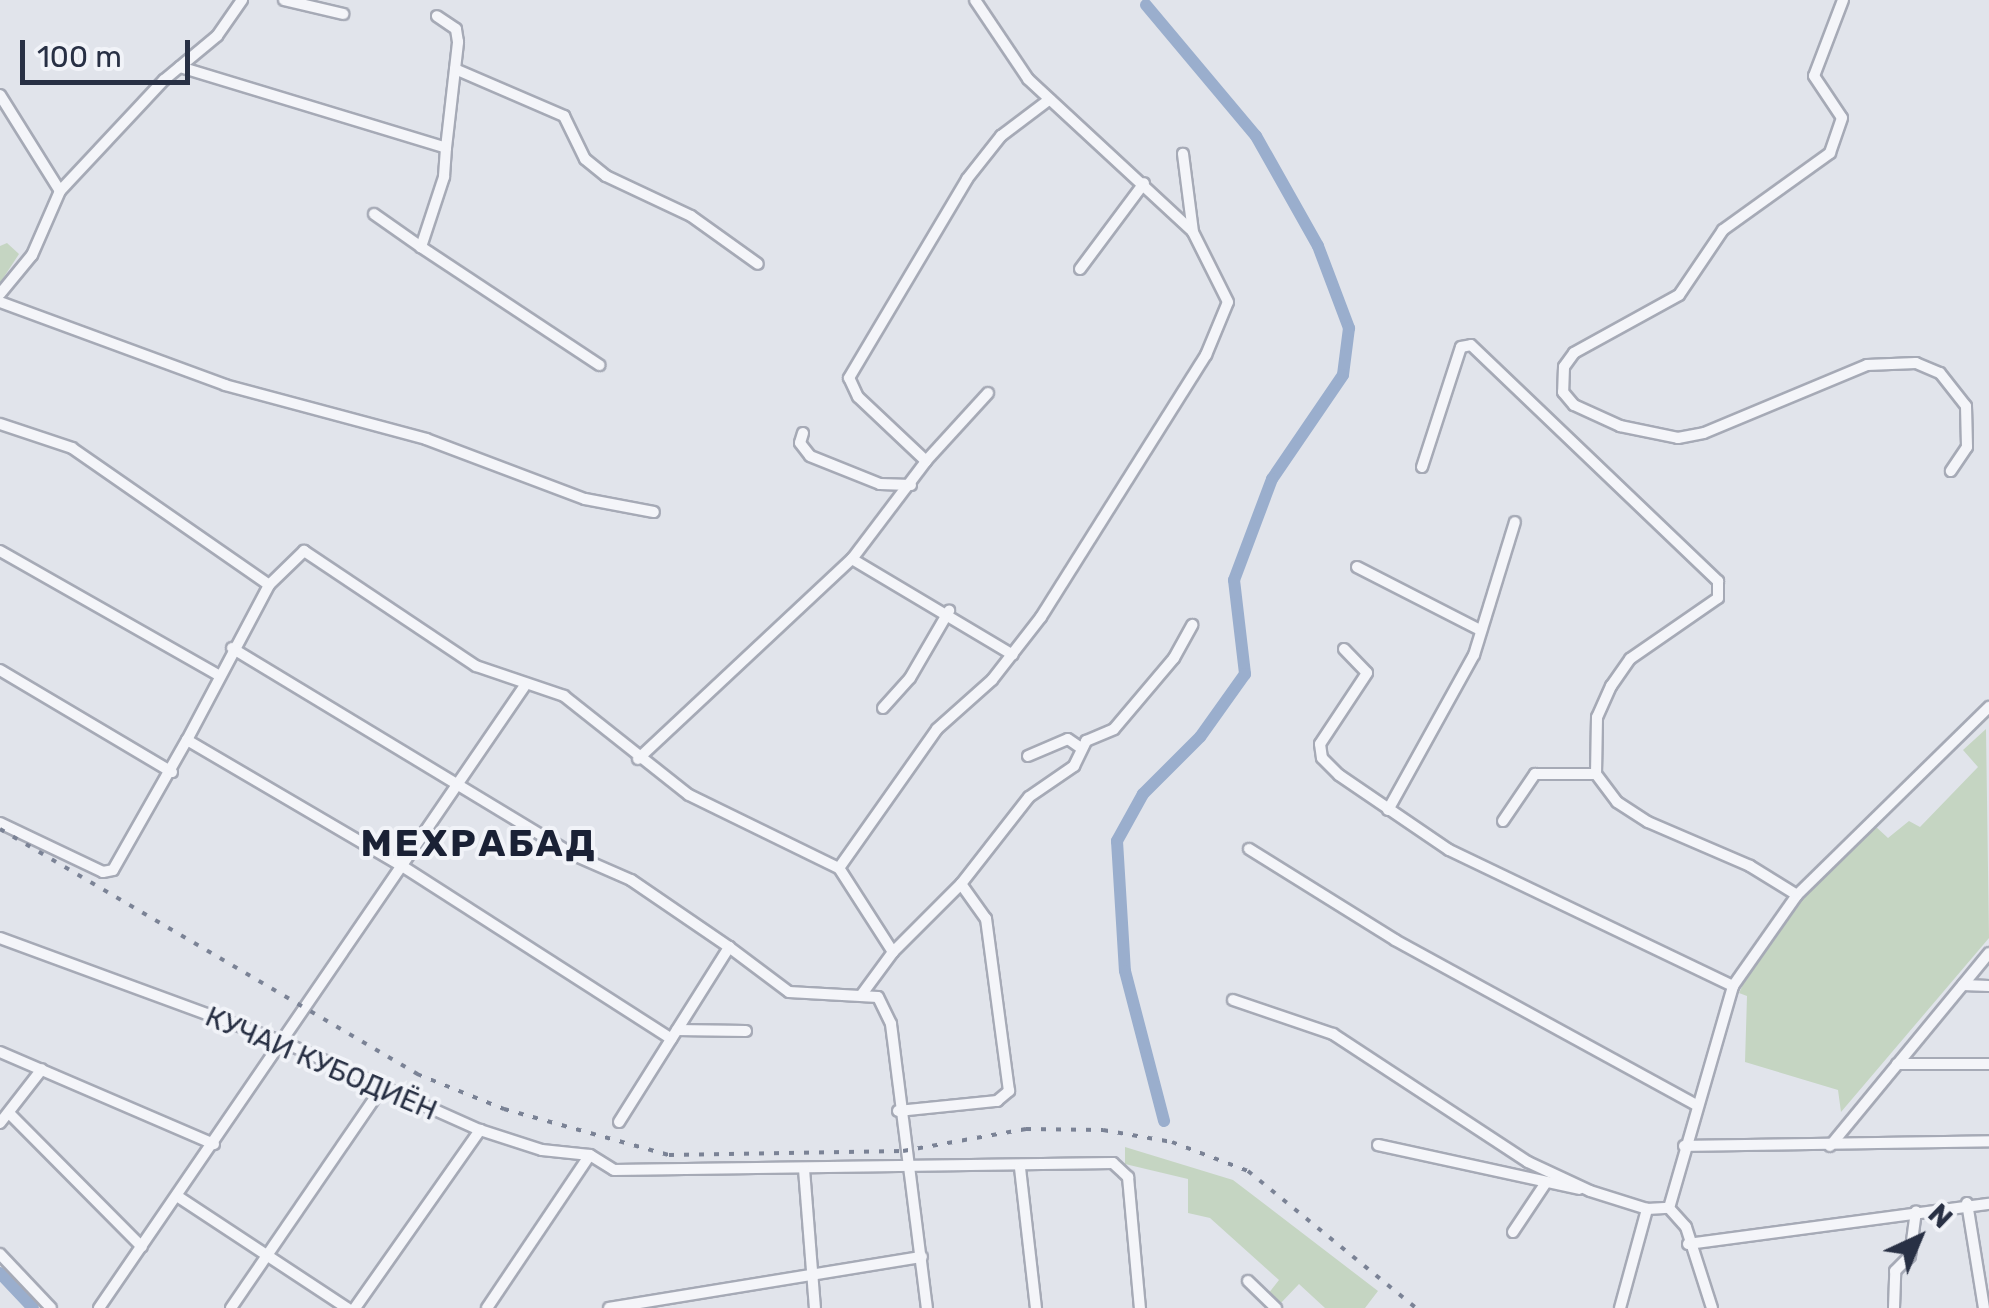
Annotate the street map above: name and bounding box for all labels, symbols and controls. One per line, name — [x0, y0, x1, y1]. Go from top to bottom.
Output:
scale bar — [25, 20, 195, 82]
text: 100 m — [37, 39, 122, 75]
district label: МЕХРАБАД — [361, 821, 597, 867]
street label: КУЧАИ КУБОДИЁН — [200, 1000, 442, 1128]
north arrow — [1869, 1188, 1969, 1288]
text: N — [1921, 1197, 1959, 1235]

